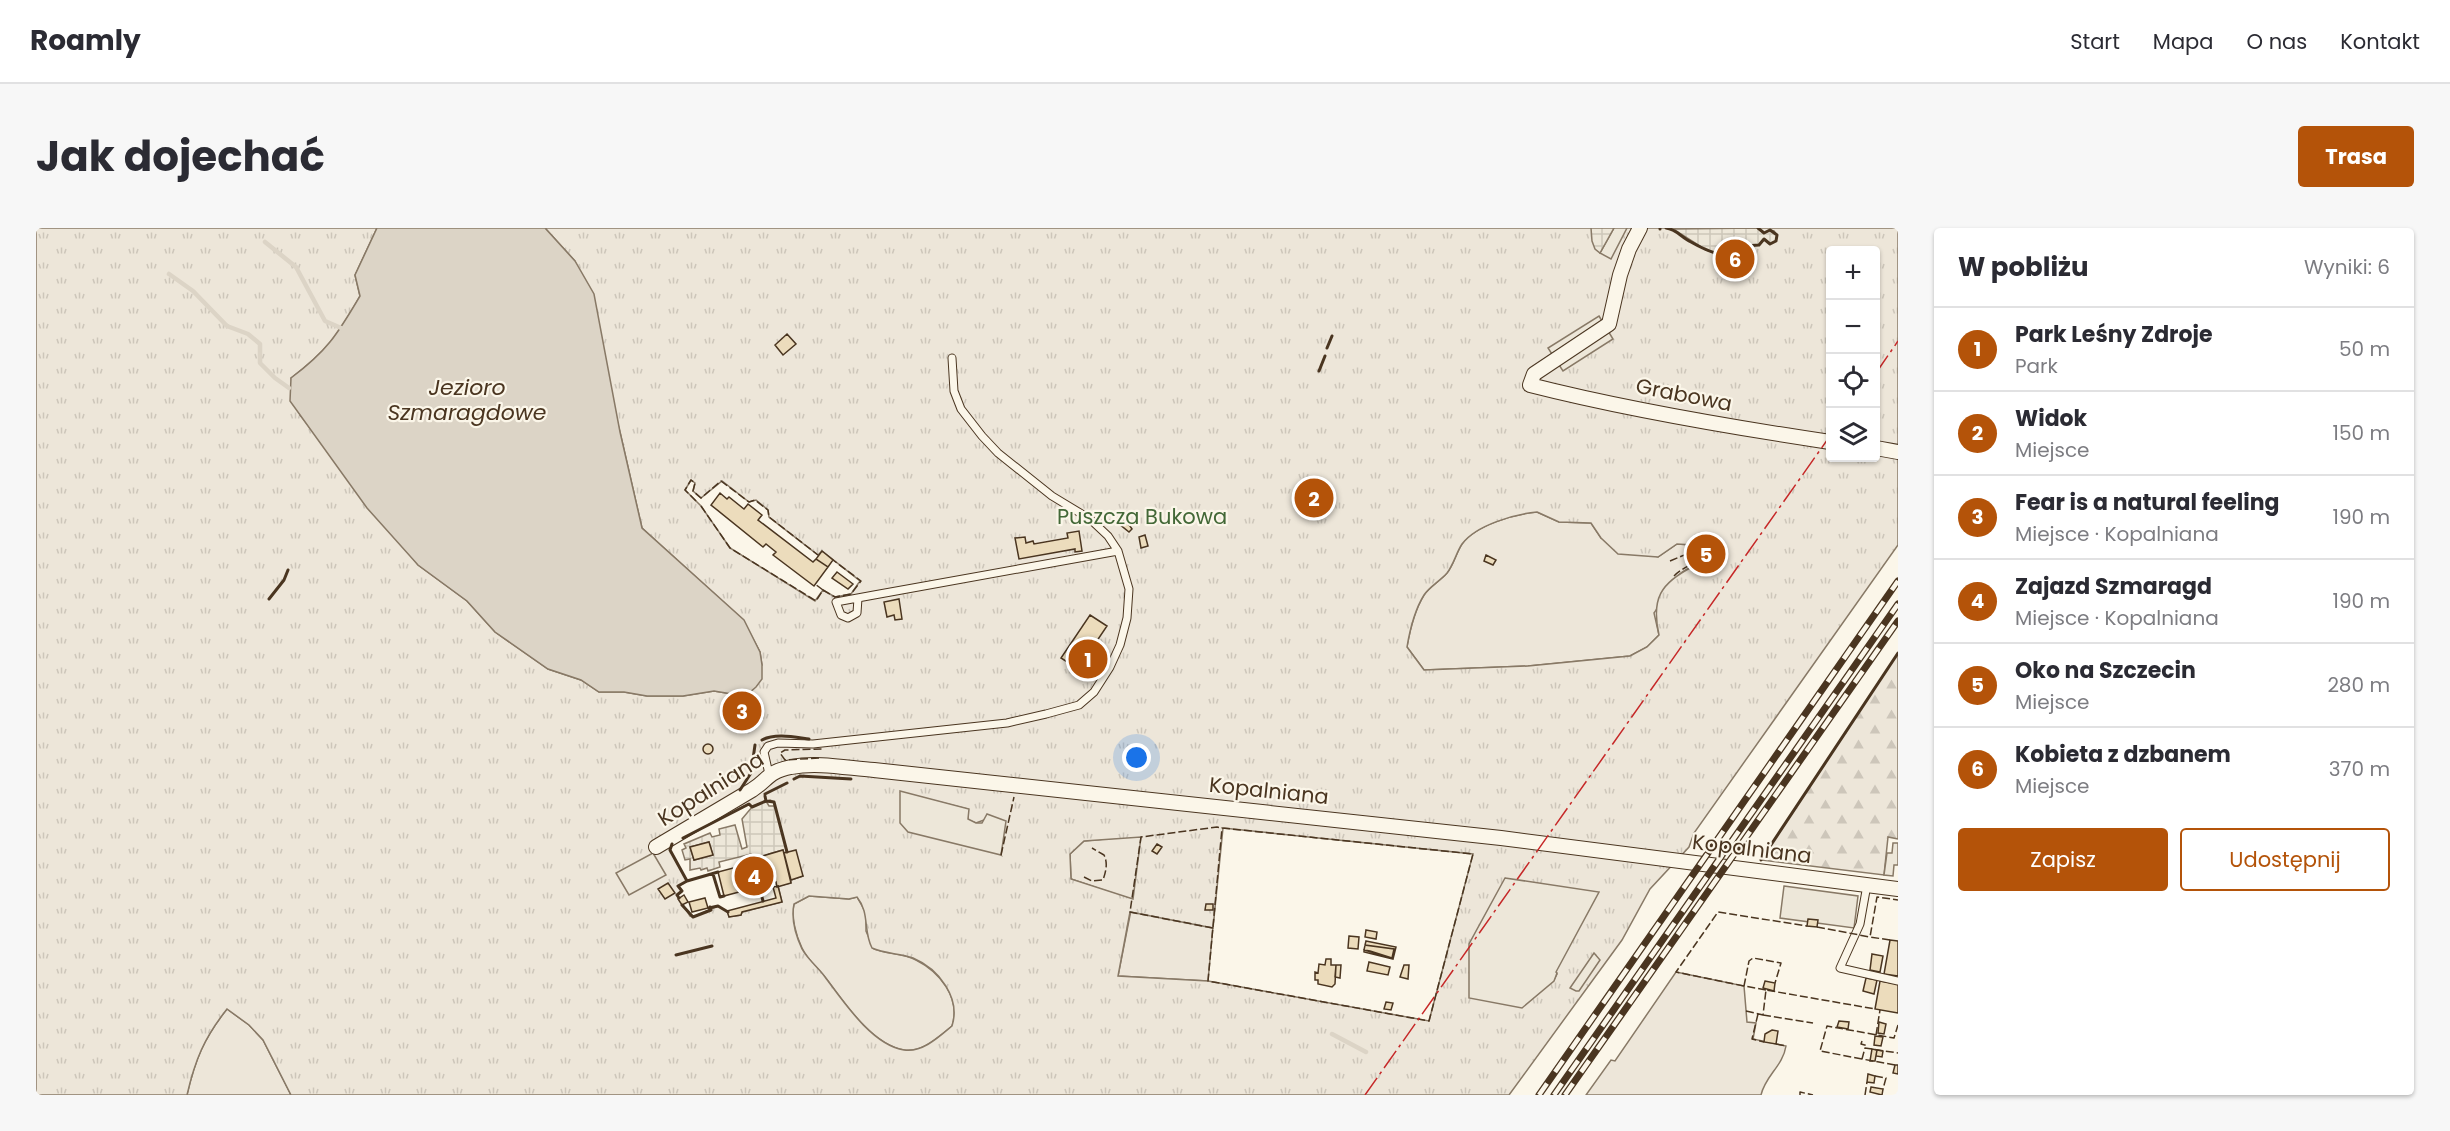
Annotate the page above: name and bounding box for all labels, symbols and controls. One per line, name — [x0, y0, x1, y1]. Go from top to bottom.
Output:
text: Roamly — [30, 21, 141, 60]
text: Start — [2070, 27, 2120, 56]
text: Mapa — [2153, 27, 2214, 56]
text: O nas — [2247, 27, 2307, 56]
text: Kontakt — [2340, 27, 2420, 56]
button: Trasa — [2298, 126, 2414, 187]
text: Jak dojechać — [36, 127, 325, 186]
pin: 6 — [1716, 237, 1754, 282]
map controls — [1826, 246, 1880, 462]
button: + — [1826, 246, 1880, 300]
text: W pobliżu — [1958, 249, 2089, 285]
text: Wyniki: 6 — [2304, 253, 2390, 281]
button: − — [1826, 300, 1880, 354]
text: Park Leśny Zdroje — [2015, 319, 2213, 350]
text: 1 — [1974, 335, 1981, 363]
text: 50 m — [2339, 335, 2390, 363]
text: Park — [2015, 352, 2058, 380]
button: locate — [1826, 354, 1880, 408]
street label: Grabowa — [1634, 371, 1735, 418]
water label: Jezioro Szmaragdowe — [388, 372, 546, 428]
text: Widok — [2015, 403, 2087, 434]
button: layers — [1826, 408, 1880, 462]
text: 2 — [1972, 419, 1983, 447]
text: 150 m — [2333, 419, 2390, 447]
text: Miejsce — [2015, 436, 2089, 464]
pin: 2 — [1294, 476, 1334, 520]
text: Fear is a natural feeling — [2015, 487, 2279, 518]
park label: Puszcza Bukowa — [1057, 502, 1227, 531]
text: 3 — [1971, 503, 1984, 531]
text: 190 m — [2333, 503, 2390, 531]
text: Miejsce · Kopalniana — [2015, 520, 2219, 548]
pin: 5 — [1686, 532, 1726, 576]
text: Zajazd Szmaragd — [2015, 571, 2212, 602]
text: 4 — [1971, 587, 1984, 615]
text: 190 m — [2333, 587, 2390, 615]
text: Miejsce · Kopalniana — [2015, 604, 2219, 632]
pin: 1 — [1068, 636, 1108, 682]
text: Oko na Szczecin — [2015, 655, 2196, 686]
text: 5 — [1971, 671, 1984, 699]
text: 280 m — [2327, 671, 2390, 699]
pin: 3 — [722, 688, 762, 734]
text: Miejsce — [2015, 688, 2089, 716]
text: Kobieta z dzbanem — [2015, 739, 2231, 770]
your location — [1122, 743, 1151, 772]
street label: Kopalniana — [652, 744, 769, 833]
text: 6 — [1971, 755, 1984, 783]
text: 370 m — [2329, 755, 2390, 783]
street label: Kopalniana — [1208, 770, 1330, 811]
text: Miejsce — [2015, 772, 2089, 800]
street label: Kopalniana — [1691, 827, 1813, 870]
button: Zapisz — [1958, 828, 2168, 891]
button: Udostępnij — [2180, 828, 2390, 891]
pin: 4 — [734, 854, 774, 898]

